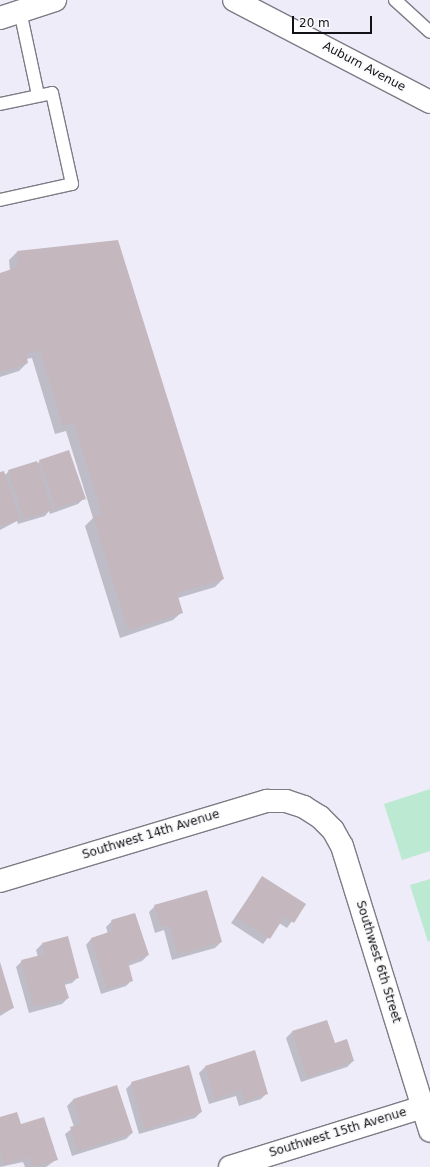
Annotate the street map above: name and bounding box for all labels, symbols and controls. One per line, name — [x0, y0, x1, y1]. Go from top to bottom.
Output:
scale bar — [294, 8, 374, 34]
text: 20 m — [299, 16, 330, 30]
street label: Auburn Avenue — [320, 39, 408, 95]
street label: Southwest 14th Avenue — [81, 807, 221, 863]
street label: Southwest 6th Street — [353, 899, 403, 1025]
street label: Southwest 15th Avenue — [268, 1105, 408, 1161]

